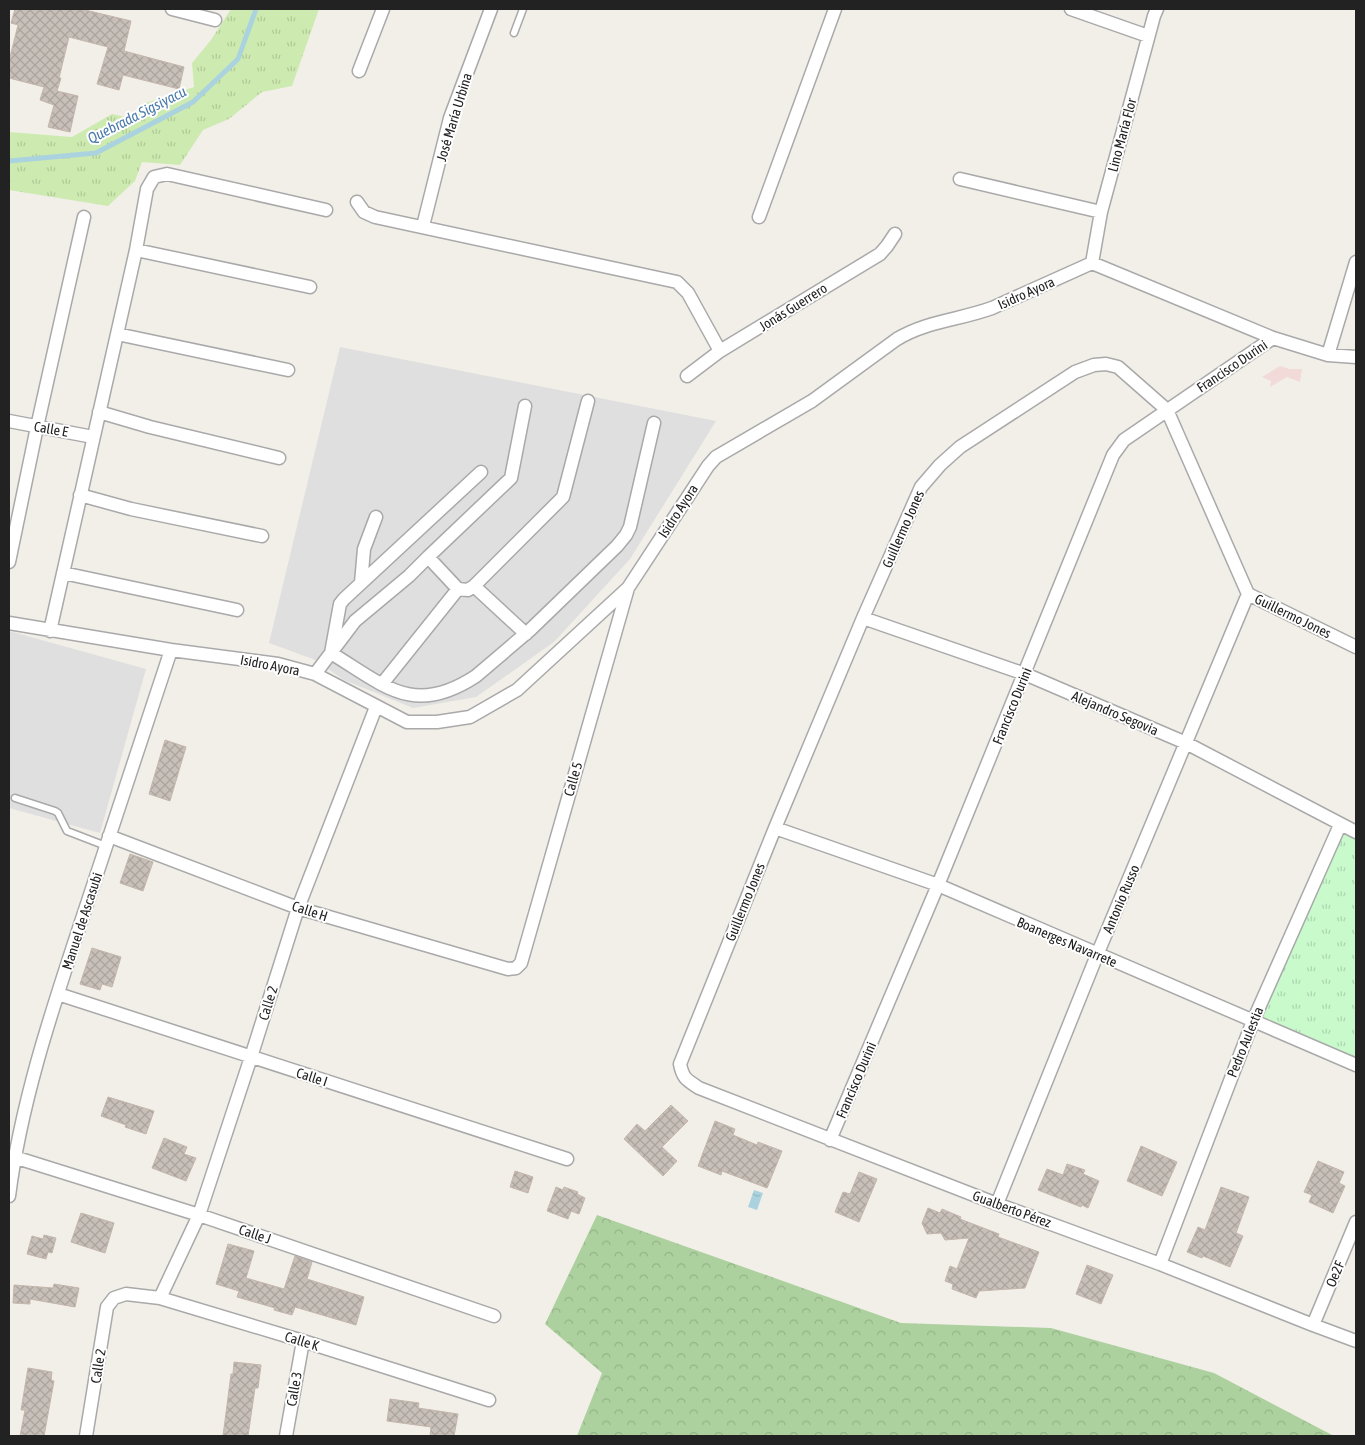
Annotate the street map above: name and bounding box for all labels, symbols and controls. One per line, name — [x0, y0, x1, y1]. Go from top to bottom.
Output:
street label: José María Urbina — [433, 71, 475, 163]
water label: Quebrada Sigsiyacu — [85, 82, 189, 147]
street label: Lino María Flor — [1104, 96, 1140, 174]
street label: Isidro Ayora — [995, 273, 1057, 313]
street label: Jonás Guerrero — [756, 280, 830, 334]
street label: Francisco Durini — [1194, 337, 1270, 395]
street label: Calle E — [33, 418, 69, 440]
street label: Isidro Ayora — [655, 481, 701, 541]
street label: Guillermo Jones — [879, 488, 927, 570]
street label: Guillermo Jones — [1252, 591, 1334, 641]
street label: Isidro Ayora — [239, 651, 301, 679]
street label: Francisco Durini — [989, 665, 1035, 747]
street label: Alejandro Segovia — [1069, 688, 1161, 738]
street label: Calle 5 — [560, 760, 586, 798]
street label: Guillermo Jones — [722, 861, 768, 943]
street label: Antonio Russo — [1099, 862, 1143, 936]
street label: Manuel de Ascasubi — [59, 870, 105, 972]
street label: Calle H — [290, 898, 330, 924]
street label: Boanerges Navarrete — [1014, 914, 1120, 970]
street label: Calle 2 — [255, 984, 281, 1022]
street label: Pedro Aulestia — [1224, 1004, 1266, 1080]
street label: Francisco Durini — [833, 1039, 879, 1121]
street label: Calle I — [294, 1064, 330, 1090]
street label: Gualberto Pérez — [971, 1187, 1053, 1231]
street label: Calle J — [237, 1221, 273, 1247]
street label: Oe2F — [1322, 1258, 1348, 1289]
street label: Calle K — [283, 1328, 321, 1354]
street label: Calle 2 — [87, 1347, 109, 1385]
street label: Calle 3 — [283, 1370, 305, 1408]

